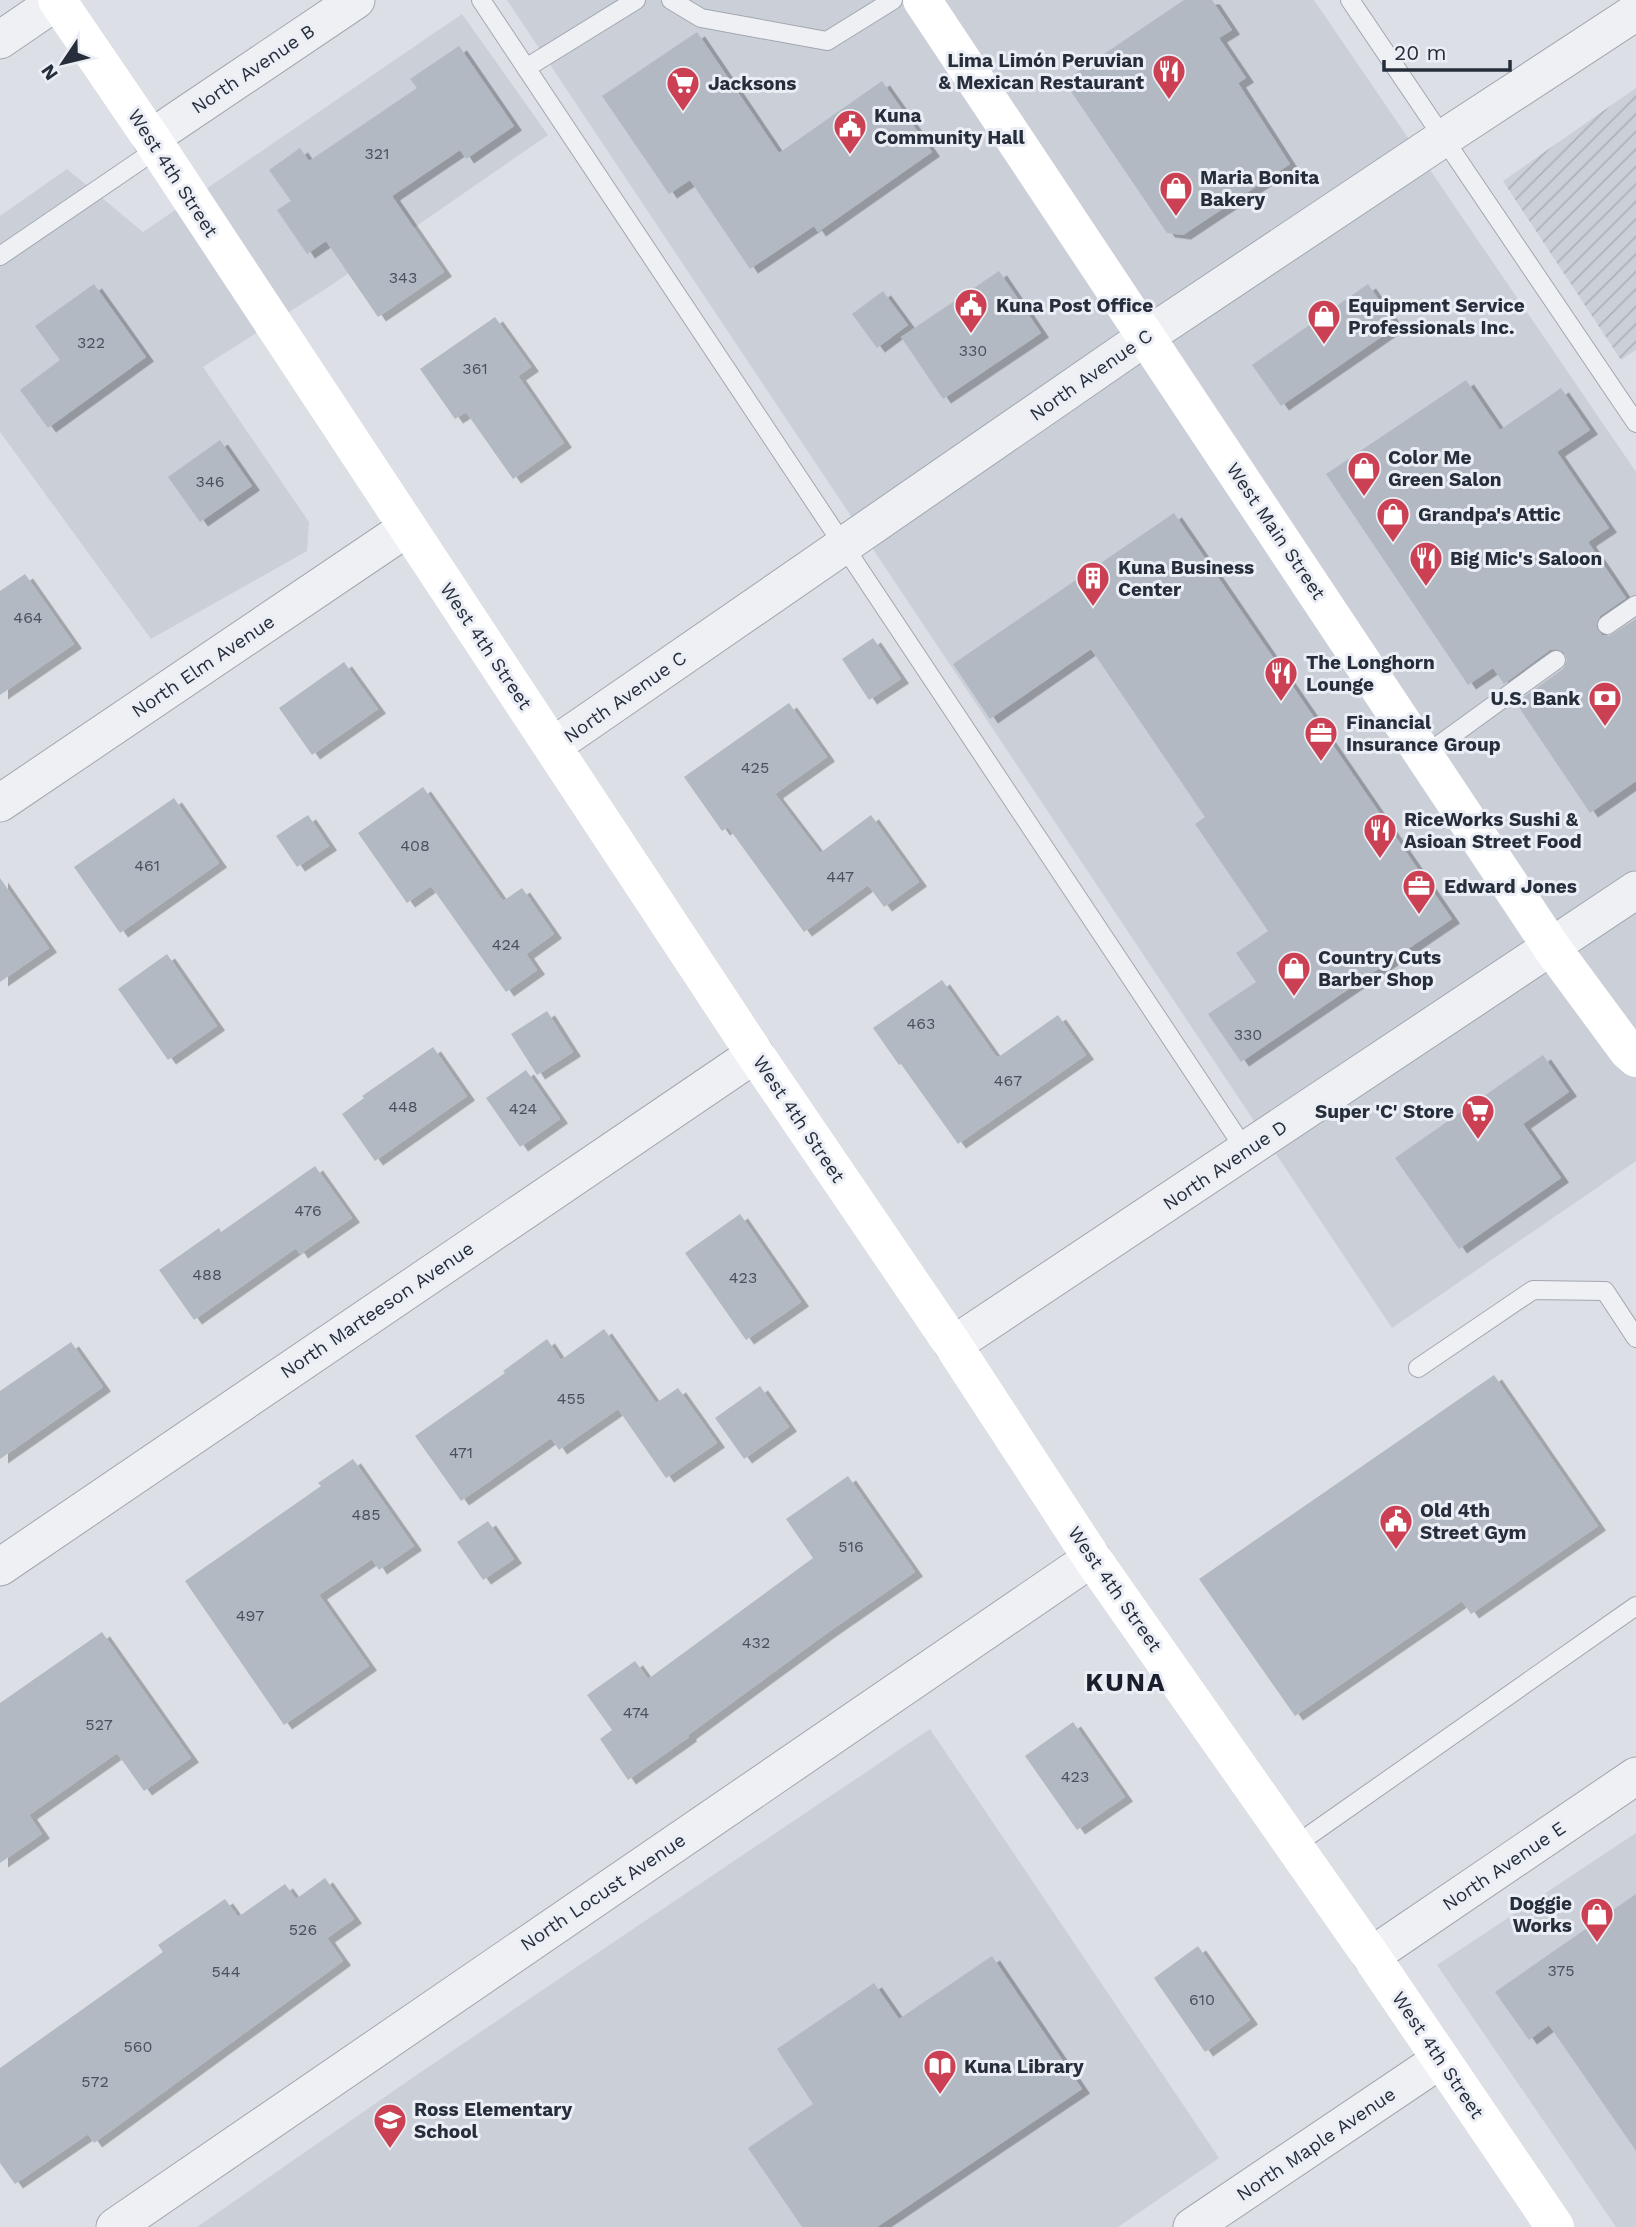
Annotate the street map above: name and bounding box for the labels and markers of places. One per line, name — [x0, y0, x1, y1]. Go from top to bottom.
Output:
place label: Lima Limón Peruvian & Mexican Restaurant — [938, 49, 1145, 94]
restaurant icon: Lima Limón Peruvian & Mexican Restaurant — [1150, 52, 1188, 101]
supermarket icon: Jacksons — [664, 64, 702, 113]
place label: Jacksons — [708, 72, 796, 95]
place label: Kuna Community Hall — [874, 104, 1025, 149]
public building icon: Kuna Community Hall — [831, 107, 869, 156]
place label: Maria Bonita Bakery — [1200, 166, 1319, 211]
shop icon: Maria Bonita Bakery — [1157, 169, 1195, 218]
public building icon: Kuna Post Office — [952, 286, 990, 335]
place label: Kuna Post Office — [996, 294, 1153, 317]
place label: Equipment Service Professionals Inc. — [1348, 294, 1525, 339]
shop icon: Equipment Service Professionals Inc. — [1305, 297, 1343, 346]
place label: Color Me Green Salon — [1388, 446, 1502, 491]
shop icon: Color Me Green Salon — [1345, 449, 1383, 498]
shop icon: Grandpa's Attic — [1374, 495, 1412, 544]
place label: Grandpa's Attic — [1418, 503, 1561, 526]
restaurant icon: Big Mic's Saloon — [1407, 539, 1445, 588]
place label: Big Mic's Saloon — [1450, 547, 1602, 570]
place label: Kuna Business Center — [1118, 556, 1254, 601]
building icon: Kuna Business Center — [1074, 559, 1112, 608]
place label: The Longhorn Lounge — [1306, 651, 1435, 696]
restaurant icon: The Longhorn Lounge — [1262, 654, 1300, 703]
bank icon: U.S. Bank — [1586, 679, 1624, 728]
place label: U.S. Bank — [1491, 687, 1580, 710]
place label: Financial Insurance Group — [1346, 711, 1501, 756]
office icon: Financial Insurance Group — [1302, 714, 1340, 763]
place label: RiceWorks Sushi & Asioan Street Food — [1404, 808, 1582, 853]
restaurant icon: RiceWorks Sushi & Asioan Street Food — [1361, 811, 1399, 860]
office icon: Edward Jones — [1400, 867, 1438, 916]
place label: Edward Jones — [1444, 875, 1577, 898]
place label: Country Cuts Barber Shop — [1318, 946, 1441, 991]
shop icon: Country Cuts Barber Shop — [1275, 949, 1313, 998]
supermarket icon: Super 'C' Store — [1459, 1092, 1497, 1141]
place label: Super 'C' Store — [1315, 1100, 1454, 1123]
place label: Old 4th Street Gym — [1420, 1499, 1527, 1544]
public building icon: Old 4th Street Gym — [1377, 1502, 1415, 1551]
place label: Doggie Works — [1509, 1892, 1572, 1937]
shop icon: Doggie Works — [1578, 1895, 1616, 1944]
library icon: Kuna Library — [921, 2047, 959, 2096]
place label: Kuna Library — [964, 2055, 1084, 2078]
place label: Ross Elementary School — [414, 2098, 572, 2143]
school or university icon: Ross Elementary School — [371, 2101, 409, 2150]

